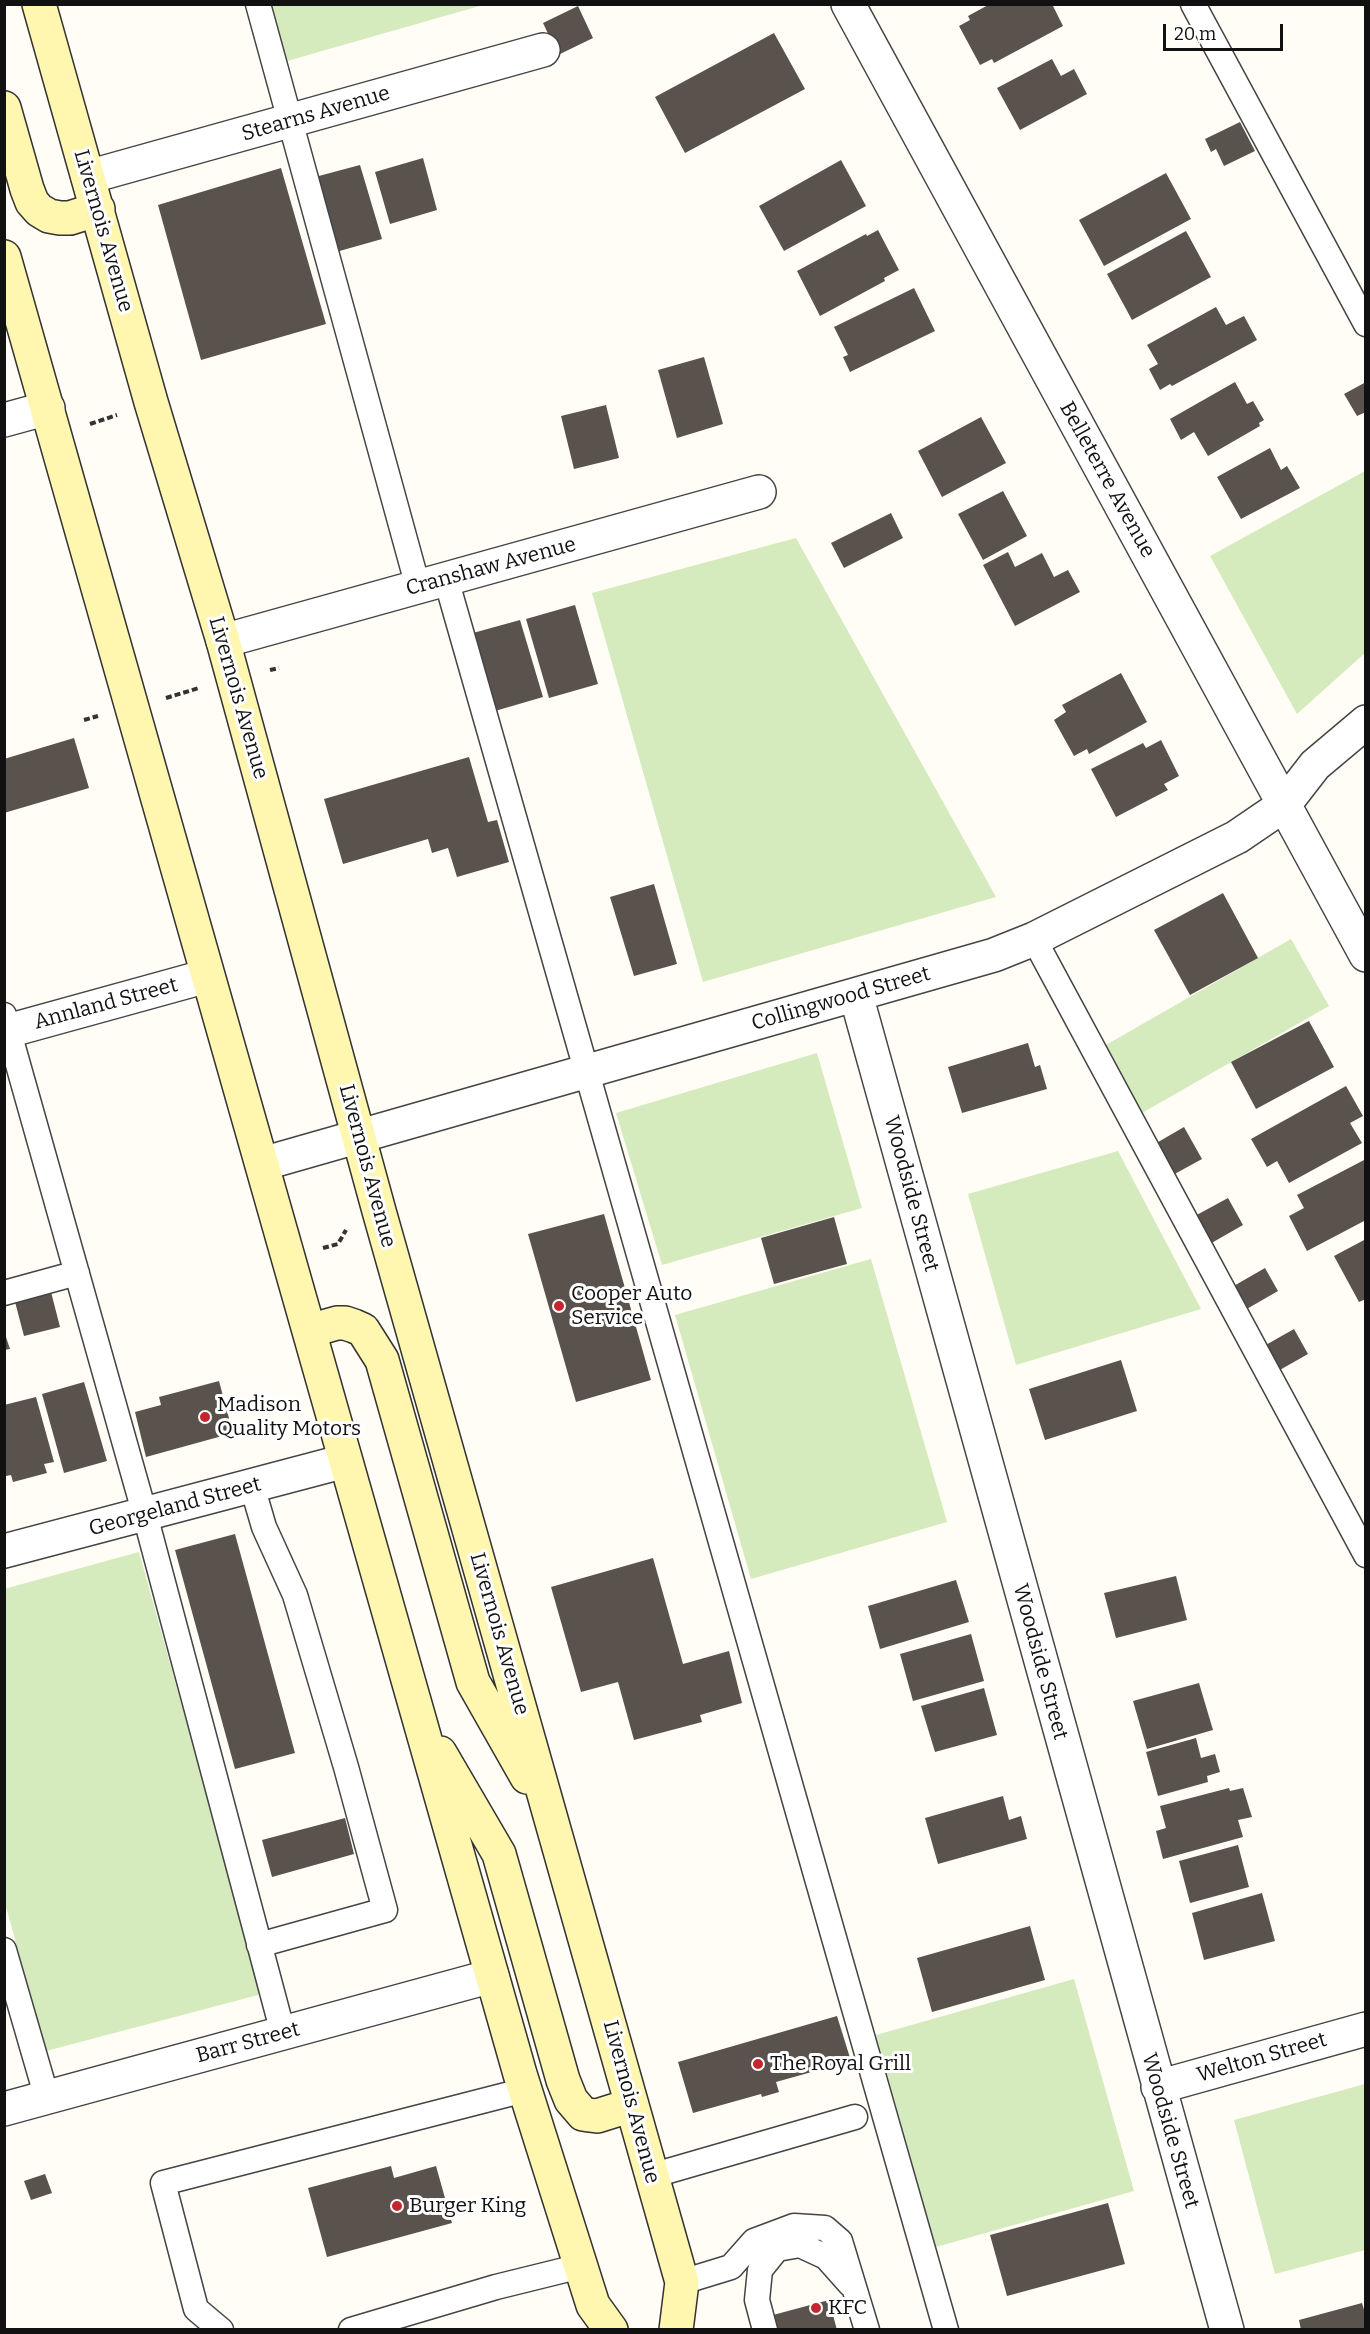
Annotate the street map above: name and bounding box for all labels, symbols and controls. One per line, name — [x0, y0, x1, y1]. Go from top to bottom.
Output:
scale bar — [1166, 12, 1286, 50]
text: 20 m — [1174, 23, 1216, 45]
street label: Stearns Avenue — [239, 81, 393, 147]
street label: Livernois Avenue — [68, 147, 138, 315]
street label: Belleterre Avenue — [1054, 398, 1160, 562]
street label: Cranshaw Avenue — [403, 532, 579, 602]
street label: Livernois Avenue — [203, 614, 273, 782]
street label: Collingwood Street — [749, 961, 933, 1037]
street label: Annland Street — [31, 973, 181, 1035]
street label: Livernois Avenue — [333, 1082, 401, 1250]
street label: Woodside Street — [878, 1113, 944, 1275]
place label: Cooper Auto Service — [571, 1281, 692, 1331]
marker: Cooper Auto Service — [552, 1299, 566, 1313]
place label: Madison Quality Motors — [217, 1392, 361, 1442]
marker: Madison Quality Motors — [198, 1410, 212, 1424]
street label: Georgeland Street — [86, 1472, 264, 1542]
street label: Livernois Avenue — [464, 1550, 534, 1718]
street label: Woodside Street — [1007, 1581, 1073, 1743]
street label: Barr Street — [193, 2017, 303, 2069]
street label: Livernois Avenue — [597, 2018, 665, 2186]
street label: Welton Street — [1194, 2027, 1330, 2089]
street label: Woodside Street — [1136, 2050, 1204, 2212]
place label: The Royal Grill — [770, 2051, 911, 2077]
marker: The Royal Grill — [751, 2057, 765, 2071]
place label: Burger King — [409, 2193, 526, 2219]
marker: Burger King — [390, 2199, 404, 2213]
place label: KFC — [828, 2295, 867, 2321]
marker: KFC — [809, 2301, 823, 2315]

